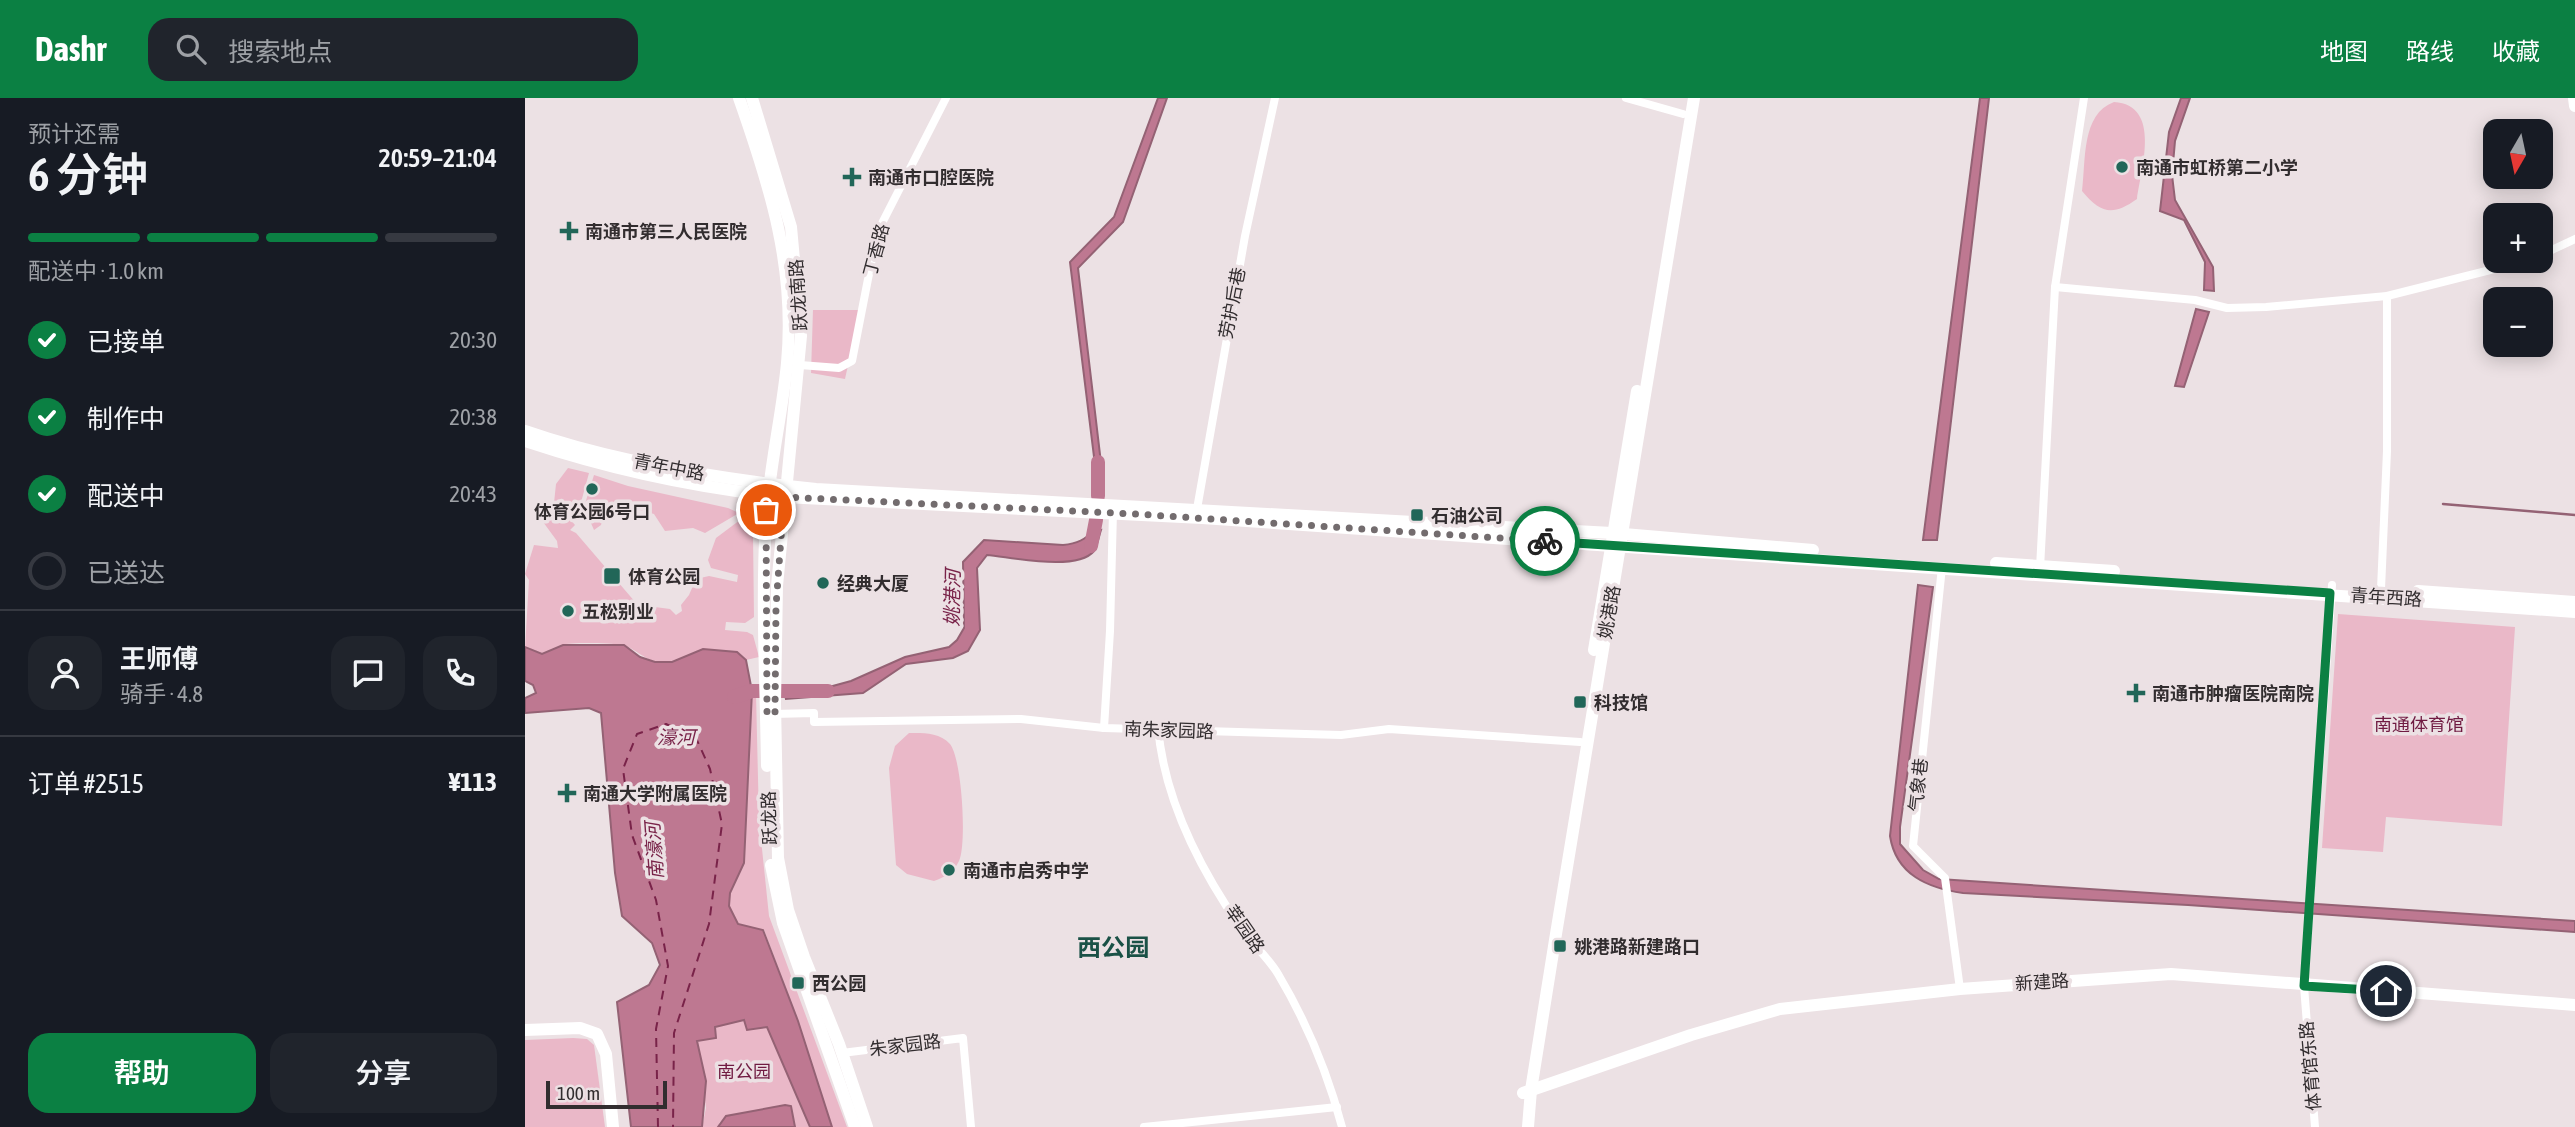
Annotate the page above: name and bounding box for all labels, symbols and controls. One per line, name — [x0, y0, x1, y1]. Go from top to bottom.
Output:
search box — [148, 18, 638, 81]
text: Dashr — [35, 30, 106, 68]
icon: search — [172, 30, 210, 68]
text: 搜索地点 — [228, 37, 332, 67]
text: 地图 — [2320, 38, 2368, 65]
text: 路线 — [2406, 38, 2454, 65]
text: 收藏 — [2492, 38, 2540, 65]
north arrow — [2483, 119, 2553, 189]
map controls — [2483, 119, 2553, 357]
text: 预计还需 — [28, 121, 120, 147]
text: 20:59–21:04 — [379, 143, 497, 173]
text: 6 分钟 — [28, 148, 148, 201]
place label: 南通市虹桥第二小学 — [2136, 157, 2298, 178]
marker: 南通市虹桥第二小学 — [2114, 159, 2130, 175]
marker: 南通市口腔医院 — [842, 167, 862, 187]
place label: 南通市口腔医院 — [868, 167, 994, 188]
button: + — [2483, 203, 2553, 273]
marker: 南通市第三人民医院 — [559, 221, 579, 241]
place label: 南通市第三人民医院 — [585, 221, 747, 242]
street label: 丁香路 — [859, 221, 893, 279]
text: 配送中 · 1.0 km — [28, 258, 164, 284]
street label: 跃龙南路 — [785, 258, 811, 332]
street label: 劳护后巷 — [1215, 266, 1249, 340]
button: − — [2483, 287, 2553, 357]
icon: check — [28, 321, 66, 359]
text: 已接单 — [87, 327, 165, 357]
text: 20:30 — [449, 327, 497, 353]
icon: check — [28, 398, 66, 436]
text: 制作中 — [87, 404, 165, 434]
text: 20:38 — [449, 404, 497, 430]
street label: 青年中路 — [632, 450, 706, 484]
icon: check — [28, 475, 66, 513]
pin — [736, 480, 796, 540]
text: 配送中 — [87, 481, 165, 511]
text: 20:43 — [449, 481, 497, 507]
marker: 体育公园6号口 — [584, 481, 600, 497]
icon: bag — [747, 491, 785, 529]
place label: 体育公园6号口 — [534, 501, 650, 522]
place label: 石油公司 — [1431, 505, 1503, 526]
courier — [1510, 506, 1580, 576]
marker: 石油公司 — [1409, 507, 1425, 523]
icon: bike — [1526, 522, 1564, 560]
text: 已送达 — [87, 558, 165, 588]
water label: 姚港河 — [941, 565, 964, 627]
marker: 体育公园 — [602, 566, 622, 586]
place label: 体育公园 — [628, 566, 700, 587]
place label: 经典大厦 — [837, 573, 909, 594]
marker: 经典大厦 — [815, 575, 831, 591]
street label: 姚港路 — [1594, 584, 1624, 640]
street label: 青年西路 — [2349, 584, 2423, 610]
place label: 五松别业 — [582, 601, 654, 622]
marker: 五松别业 — [560, 603, 576, 619]
button: person — [28, 636, 102, 710]
button: chat — [331, 636, 405, 710]
button: phone — [423, 636, 497, 710]
text: 王师傅 — [120, 644, 198, 674]
text: 骑手 · 4.8 — [120, 681, 203, 707]
marker: 南通市肿瘤医院南院 — [2126, 683, 2146, 703]
place label: 南通市肿瘤医院南院 — [2152, 683, 2314, 704]
place label: 科技馆 — [1594, 692, 1648, 713]
marker: 科技馆 — [1572, 694, 1588, 710]
park label: 南通体育馆 — [2374, 714, 2464, 735]
street label: 南朱家园路 — [1124, 718, 1214, 742]
water label: 濠河 — [657, 726, 699, 748]
street label: 气象巷 — [1905, 757, 1931, 813]
text: ¥113 — [449, 767, 497, 797]
text: 订单 #2515 — [28, 769, 144, 799]
marker: 南通大学附属医院 — [557, 783, 577, 803]
place label: 南通大学附属医院 — [583, 783, 727, 804]
street label: 跃龙路 — [758, 791, 780, 845]
water label: 南濠河 — [641, 818, 667, 880]
place label: 南通市启秀中学 — [963, 860, 1089, 881]
marker: 南通市启秀中学 — [941, 862, 957, 878]
street label: 莘园路 — [1221, 901, 1269, 957]
district label: 西公园 — [1077, 934, 1149, 961]
place label: 姚港路新建路口 — [1574, 936, 1700, 957]
marker: 姚港路新建路口 — [1552, 938, 1568, 954]
pin — [2356, 961, 2416, 1021]
street label: 新建路 — [2014, 970, 2070, 994]
icon: home — [2367, 972, 2405, 1010]
place label: 西公园 — [812, 973, 866, 994]
marker: 西公园 — [790, 975, 806, 991]
street label: 体育馆东路 — [2296, 1020, 2324, 1112]
street label: 朱家园路 — [868, 1030, 942, 1060]
button: 帮助 — [28, 1033, 256, 1113]
button: 分享 — [270, 1033, 497, 1113]
park label: 南公园 — [717, 1061, 771, 1082]
scale bar — [546, 1078, 667, 1110]
text: 100 m — [557, 1082, 600, 1104]

